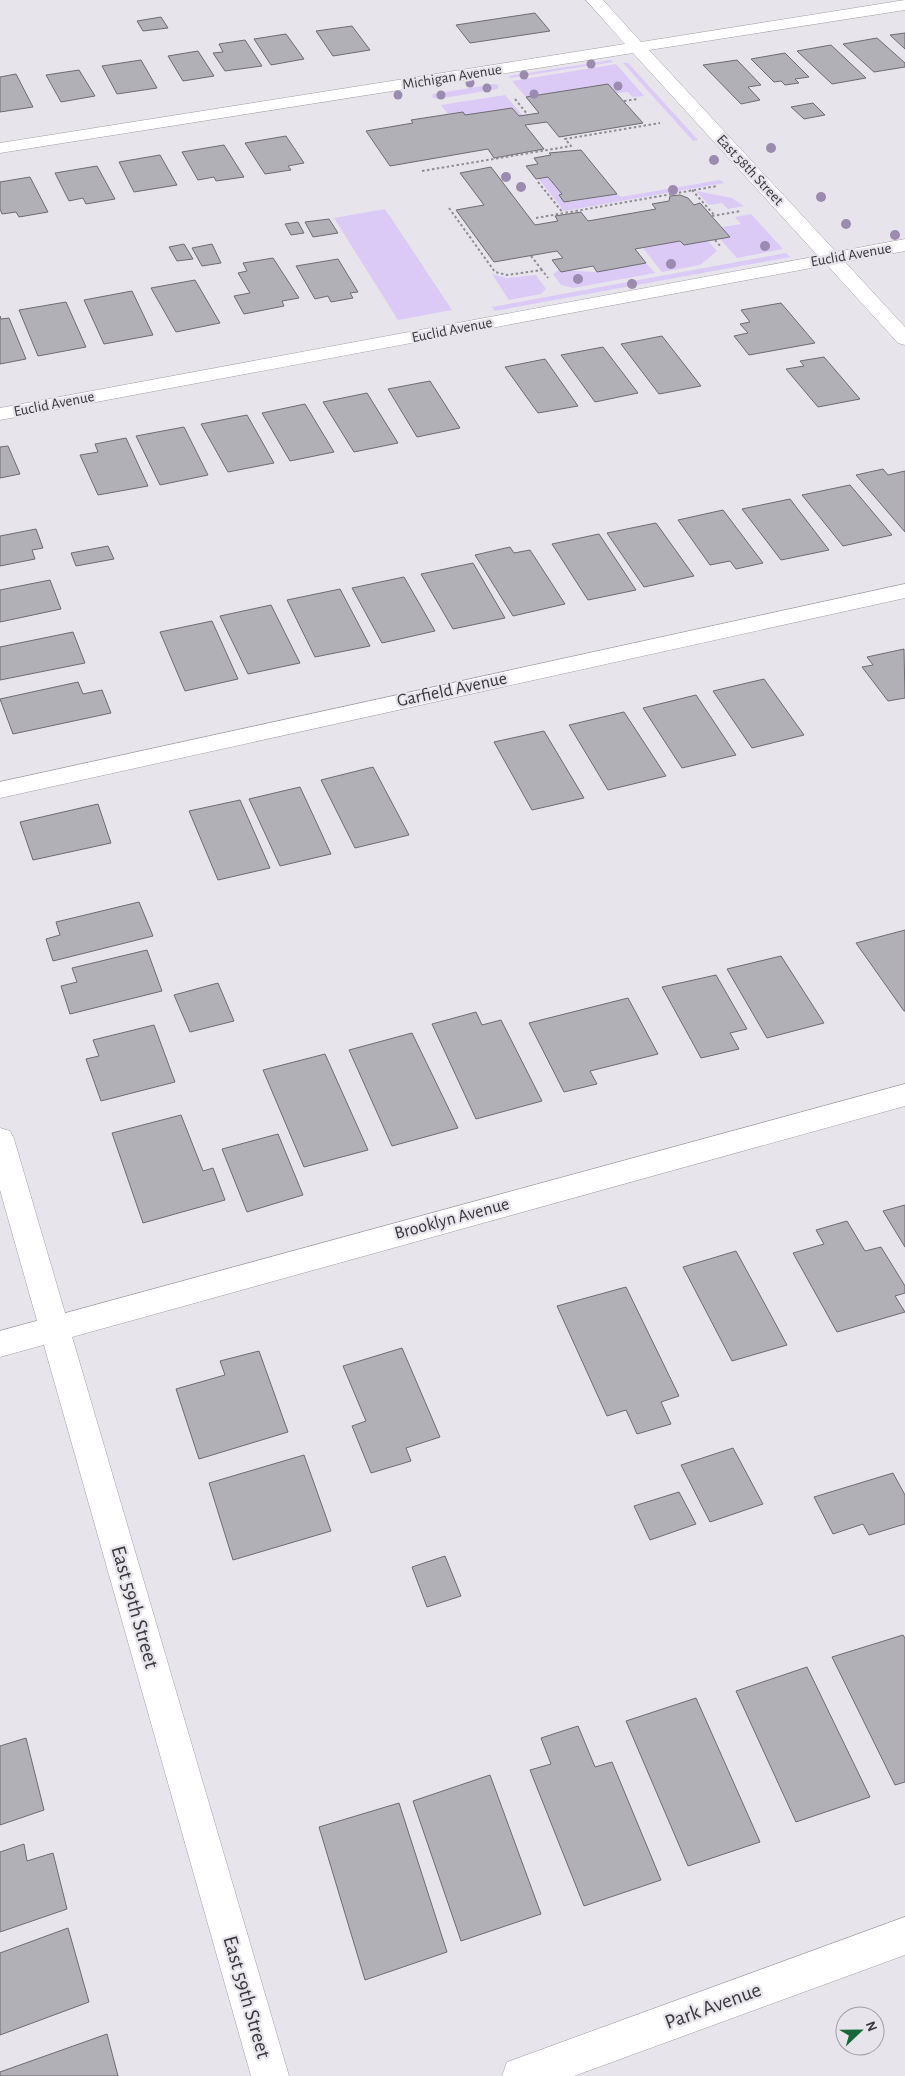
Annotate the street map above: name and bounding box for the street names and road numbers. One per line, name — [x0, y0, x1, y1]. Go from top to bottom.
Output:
street label: Michigan Avenue — [401, 62, 503, 92]
street label: East 58th Street — [714, 132, 786, 208]
street label: Euclid Avenue — [809, 241, 893, 269]
street label: Euclid Avenue — [410, 315, 494, 345]
street label: Euclid Avenue — [12, 389, 96, 419]
street label: Garfield Avenue — [395, 670, 509, 710]
street label: Brooklyn Avenue — [393, 1195, 511, 1243]
street label: East 59th Street — [107, 1543, 163, 1671]
street label: East 59th Street — [219, 1933, 275, 2061]
street label: Park Avenue — [662, 1979, 764, 2033]

